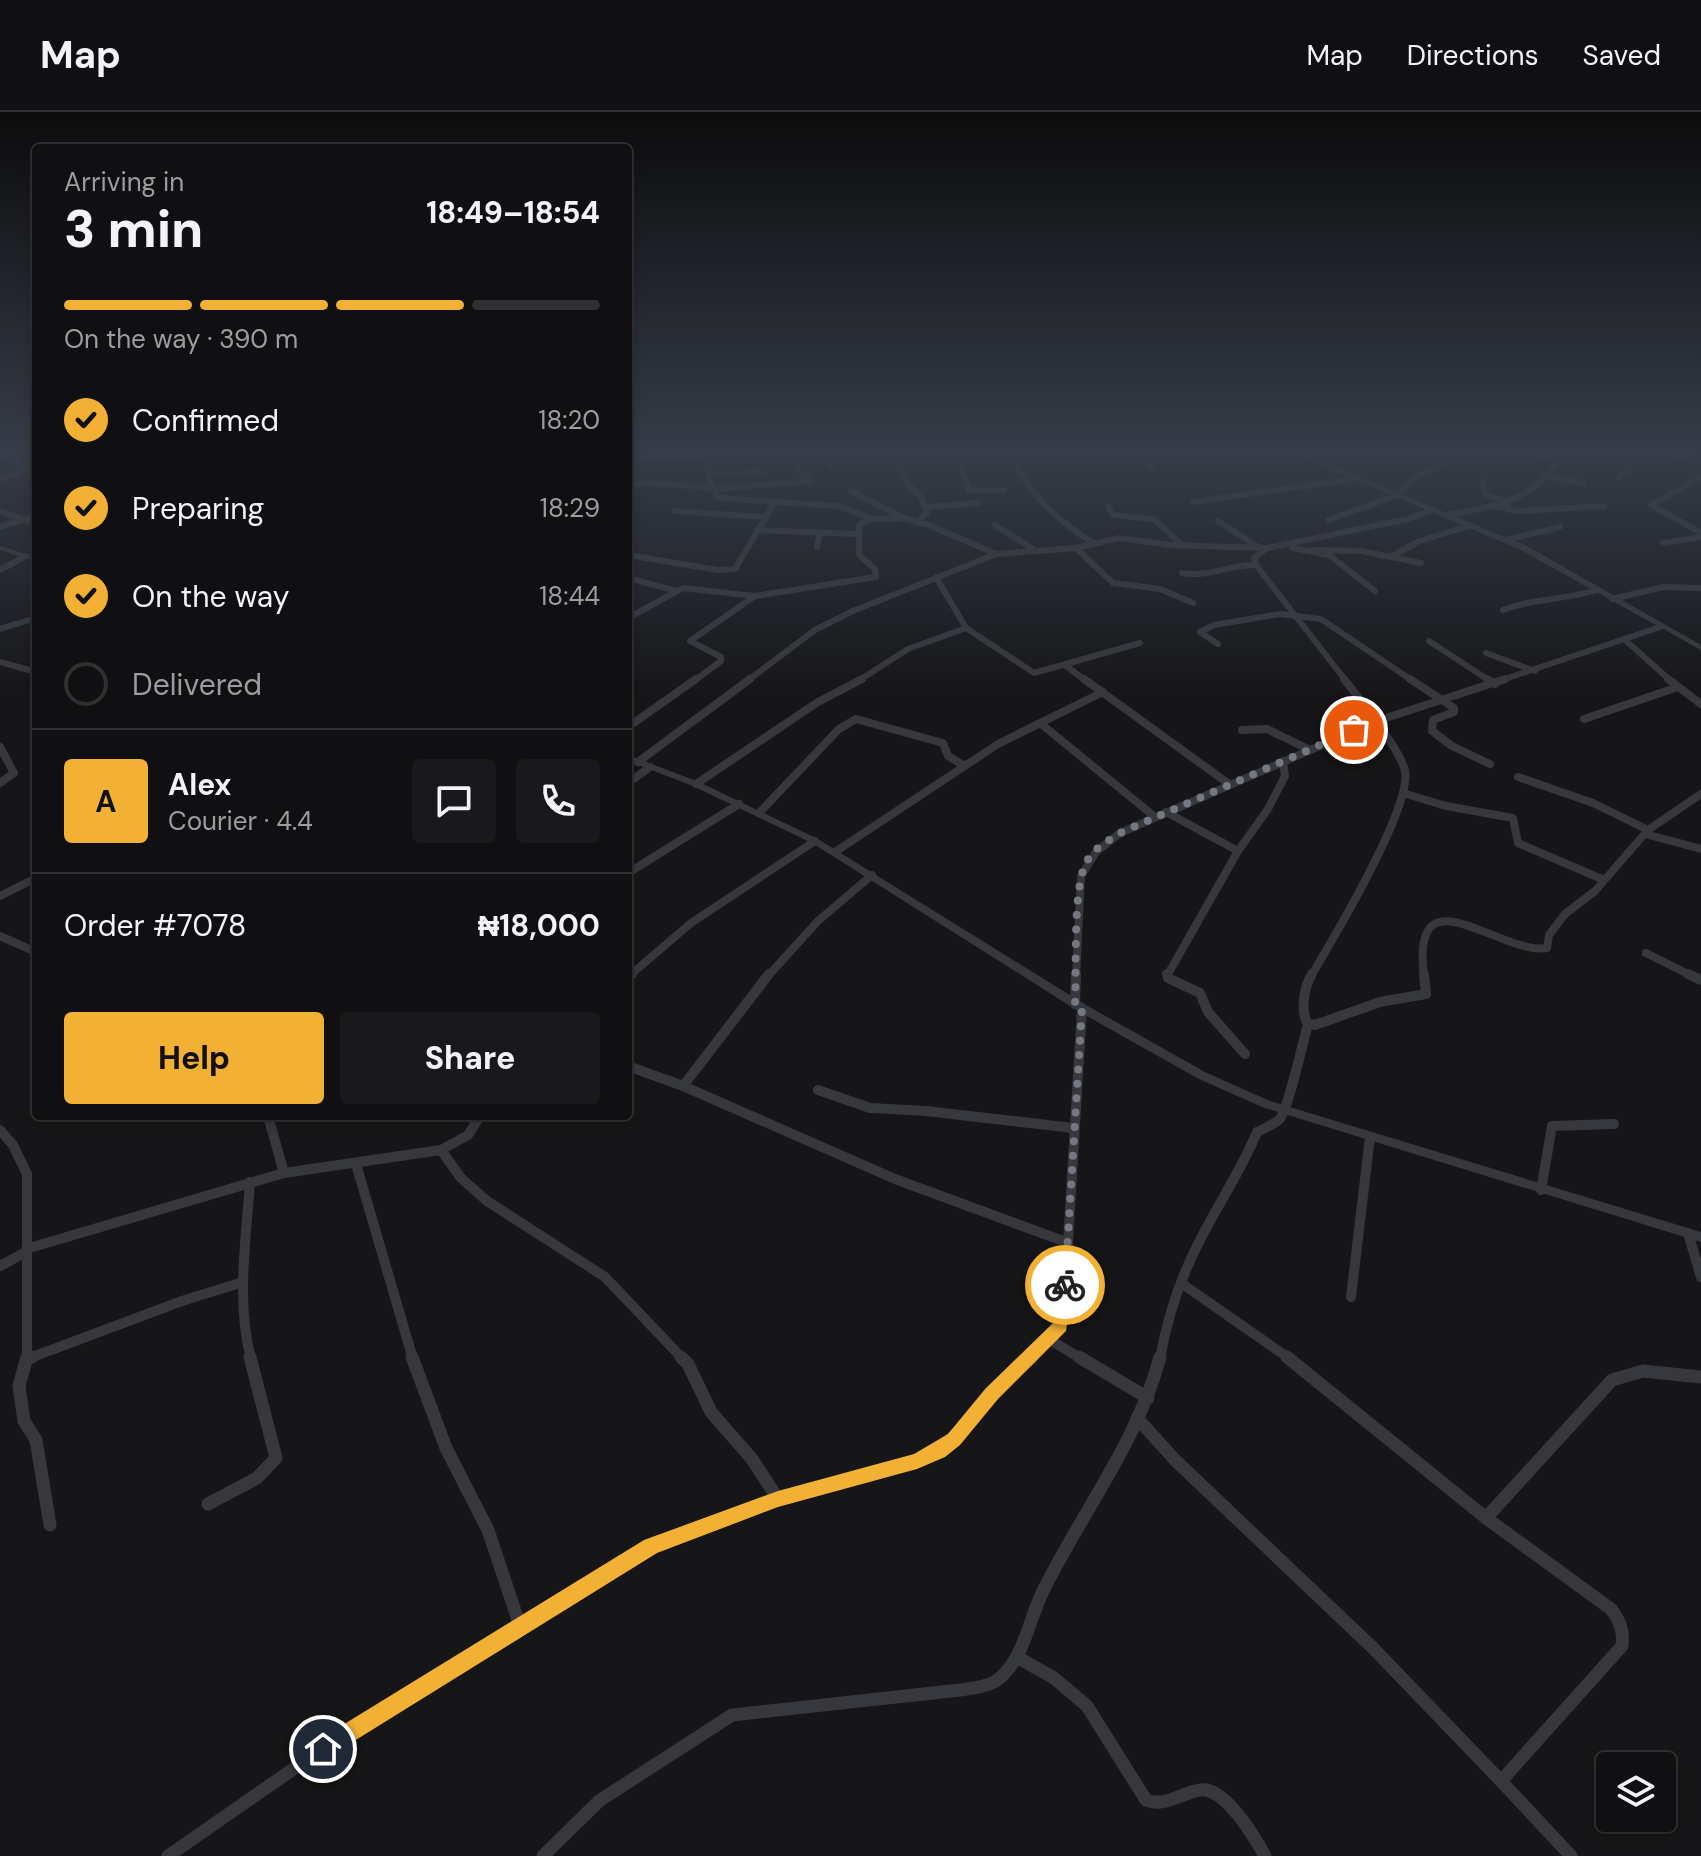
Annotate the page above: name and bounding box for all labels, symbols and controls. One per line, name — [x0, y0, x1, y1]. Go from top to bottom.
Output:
text: Map — [40, 30, 121, 80]
text: Map — [1306, 37, 1363, 74]
text: Directions — [1407, 37, 1539, 74]
text: Saved — [1583, 37, 1661, 74]
text: Arriving in — [64, 165, 184, 199]
text: 18:49–18:54 — [426, 193, 600, 232]
text: 3 min — [64, 195, 203, 263]
text: On the way · 390 m — [64, 322, 298, 356]
icon: check — [64, 398, 108, 442]
text: Confirmed — [132, 401, 279, 440]
text: 18:20 — [538, 403, 600, 437]
icon: check — [64, 486, 108, 530]
text: Preparing — [132, 489, 264, 528]
text: 18:29 — [540, 491, 600, 525]
icon: check — [64, 574, 108, 618]
text: On the way — [132, 577, 289, 616]
text: 18:44 — [539, 579, 600, 613]
text: Delivered — [132, 665, 262, 704]
pin — [1320, 696, 1388, 764]
icon: bag — [1332, 708, 1376, 752]
button: chat — [412, 759, 496, 843]
button: phone — [516, 759, 600, 843]
text: Alex — [168, 765, 231, 804]
text: A — [95, 782, 117, 821]
text: Courier · 4.4 — [168, 804, 313, 838]
text: Order #7078 — [64, 906, 246, 945]
text: ₦18,000 — [478, 906, 600, 945]
button: Help — [64, 1012, 324, 1104]
button: Share — [340, 1012, 600, 1104]
courier — [1025, 1245, 1105, 1325]
icon: bike — [1043, 1263, 1087, 1307]
pin — [289, 1715, 357, 1783]
icon: home — [301, 1727, 345, 1771]
map controls — [1596, 1752, 1676, 1832]
button: layers — [1596, 1752, 1676, 1832]

